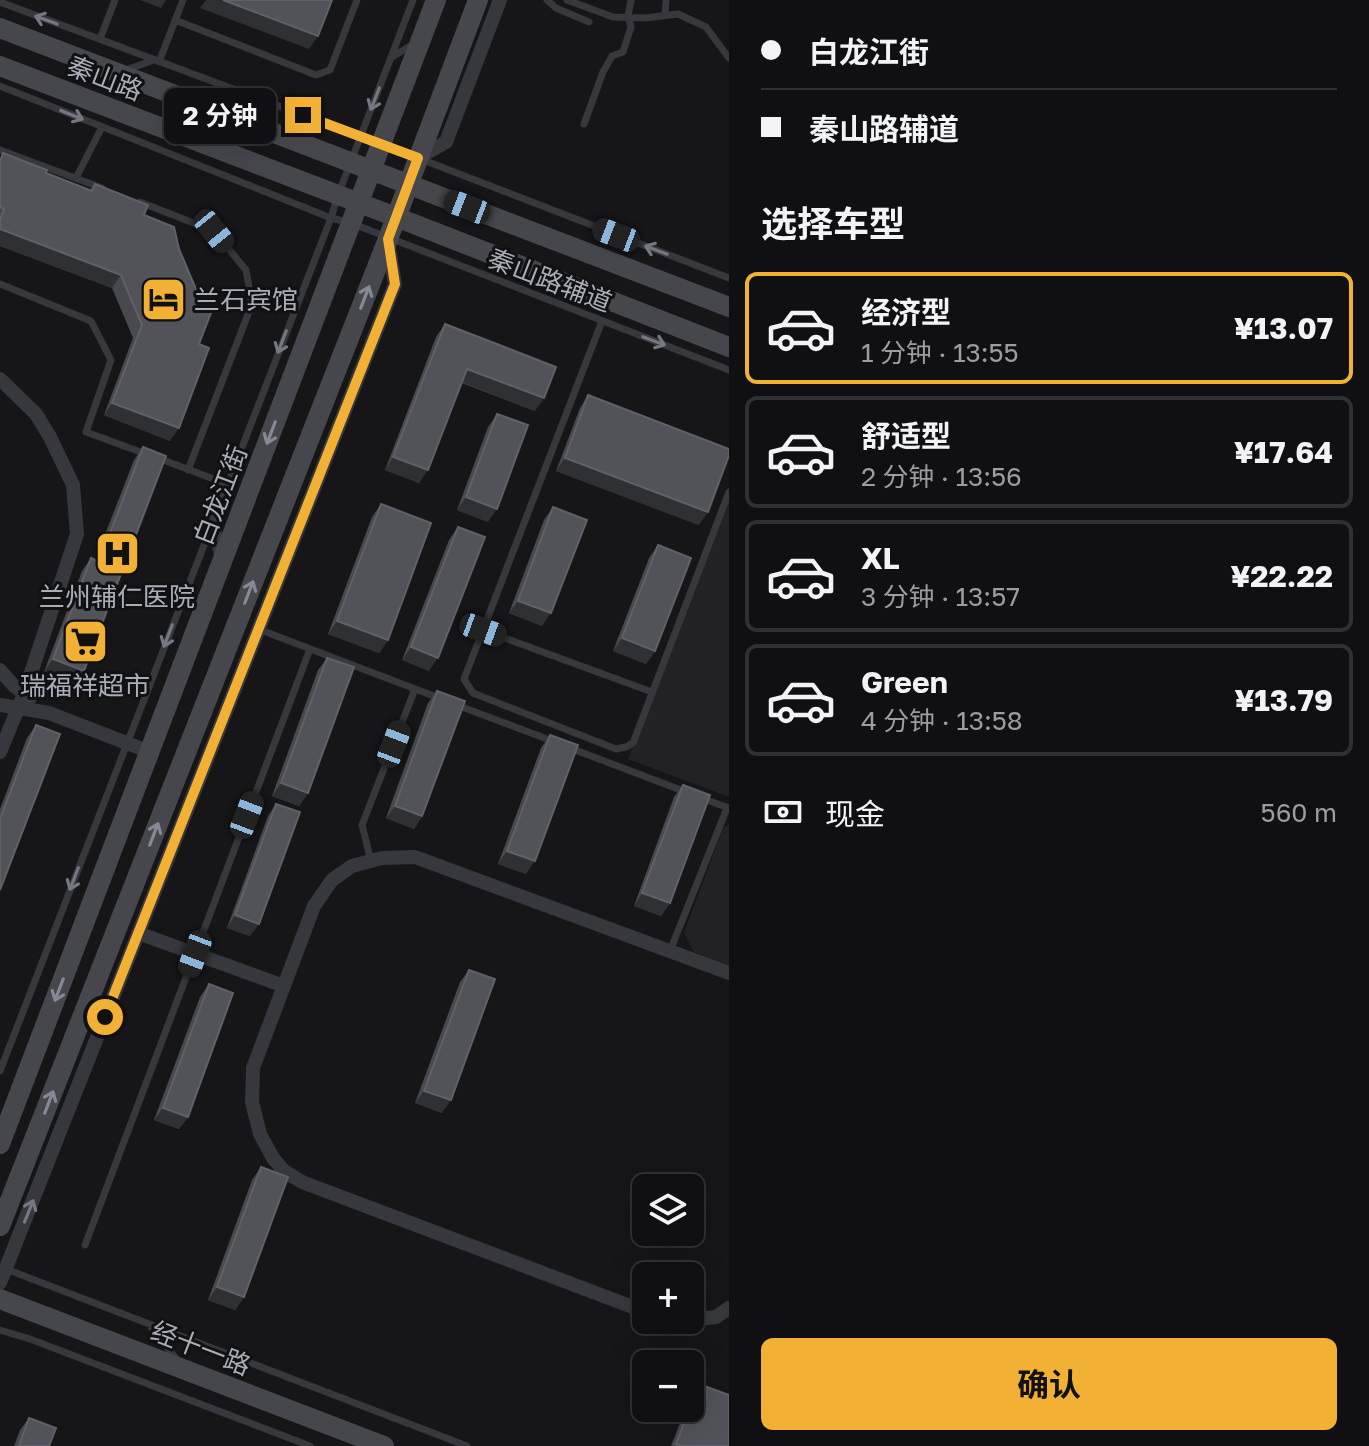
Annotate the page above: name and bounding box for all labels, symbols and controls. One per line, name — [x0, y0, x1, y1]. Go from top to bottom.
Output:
one-way arrow — [34, 11, 59, 26]
text: 白龙江街 — [809, 34, 929, 70]
street label: 秦山路 — [63, 50, 147, 106]
one-way arrow — [367, 86, 381, 111]
callout: 2 分钟 — [163, 87, 275, 143]
route end — [285, 97, 321, 133]
text: 2 分钟 — [183, 100, 257, 131]
one-way arrow — [60, 109, 84, 123]
text: 秦山路辅道 — [809, 111, 959, 147]
car — [440, 187, 494, 227]
text: 选择车型 — [761, 202, 905, 245]
car — [190, 205, 238, 257]
car — [589, 215, 643, 255]
street label: 秦山路辅道 — [484, 242, 616, 318]
one-way arrow — [644, 242, 669, 256]
hotel icon: 兰石宾馆 — [139, 275, 187, 323]
place label: 兰石宾馆 — [194, 284, 298, 315]
one-way arrow — [359, 285, 373, 310]
icon: car — [765, 292, 837, 364]
text: 经济型 — [861, 294, 951, 330]
text: ¥13.07 — [1234, 310, 1333, 346]
one-way arrow — [274, 329, 288, 354]
one-way arrow — [641, 335, 666, 349]
text: 1 分钟 · 13:55 — [861, 337, 1019, 368]
icon: car — [765, 416, 837, 488]
text: 舒适型 — [861, 418, 951, 454]
one-way arrow — [263, 420, 277, 445]
text: ¥17.64 — [1234, 434, 1333, 470]
street label: 白龙江街 — [187, 441, 253, 549]
text: 2 分钟 · 13:56 — [861, 461, 1022, 492]
hospital icon: 兰州辅仁医院 — [93, 529, 141, 577]
icon: car — [765, 540, 837, 612]
text: XL — [861, 540, 900, 576]
text: ¥22.22 — [1230, 558, 1333, 594]
one-way arrow — [243, 580, 257, 605]
place label: 兰州辅仁医院 — [39, 581, 195, 612]
text: 3 分钟 · 13:57 — [861, 581, 1020, 612]
car — [456, 611, 510, 649]
supermarket icon: 瑞福祥超市 — [61, 618, 109, 666]
one-way arrow — [160, 624, 174, 648]
icon: car — [765, 664, 837, 736]
text: Green — [861, 664, 948, 700]
place label: 瑞福祥超市 — [20, 670, 150, 701]
text: ¥13.79 — [1234, 682, 1333, 718]
text: 4 分钟 · 13:58 — [861, 705, 1023, 736]
car — [374, 717, 414, 771]
car — [227, 788, 267, 842]
icon: cash — [761, 790, 805, 834]
text: 现金 — [825, 796, 885, 832]
text: 560 m — [1261, 797, 1337, 828]
one-way arrow — [148, 822, 162, 847]
one-way arrow — [66, 866, 80, 891]
car — [175, 927, 215, 981]
one-way arrow — [51, 977, 65, 1001]
route start — [87, 999, 123, 1035]
one-way arrow — [43, 1090, 57, 1115]
map controls — [632, 1174, 704, 1422]
button: layers — [632, 1174, 704, 1246]
one-way arrow — [23, 1199, 37, 1224]
button: + — [632, 1262, 704, 1334]
street label: 经十一路 — [147, 1315, 255, 1381]
button: 确认 — [761, 1338, 1337, 1430]
button: − — [632, 1350, 704, 1422]

